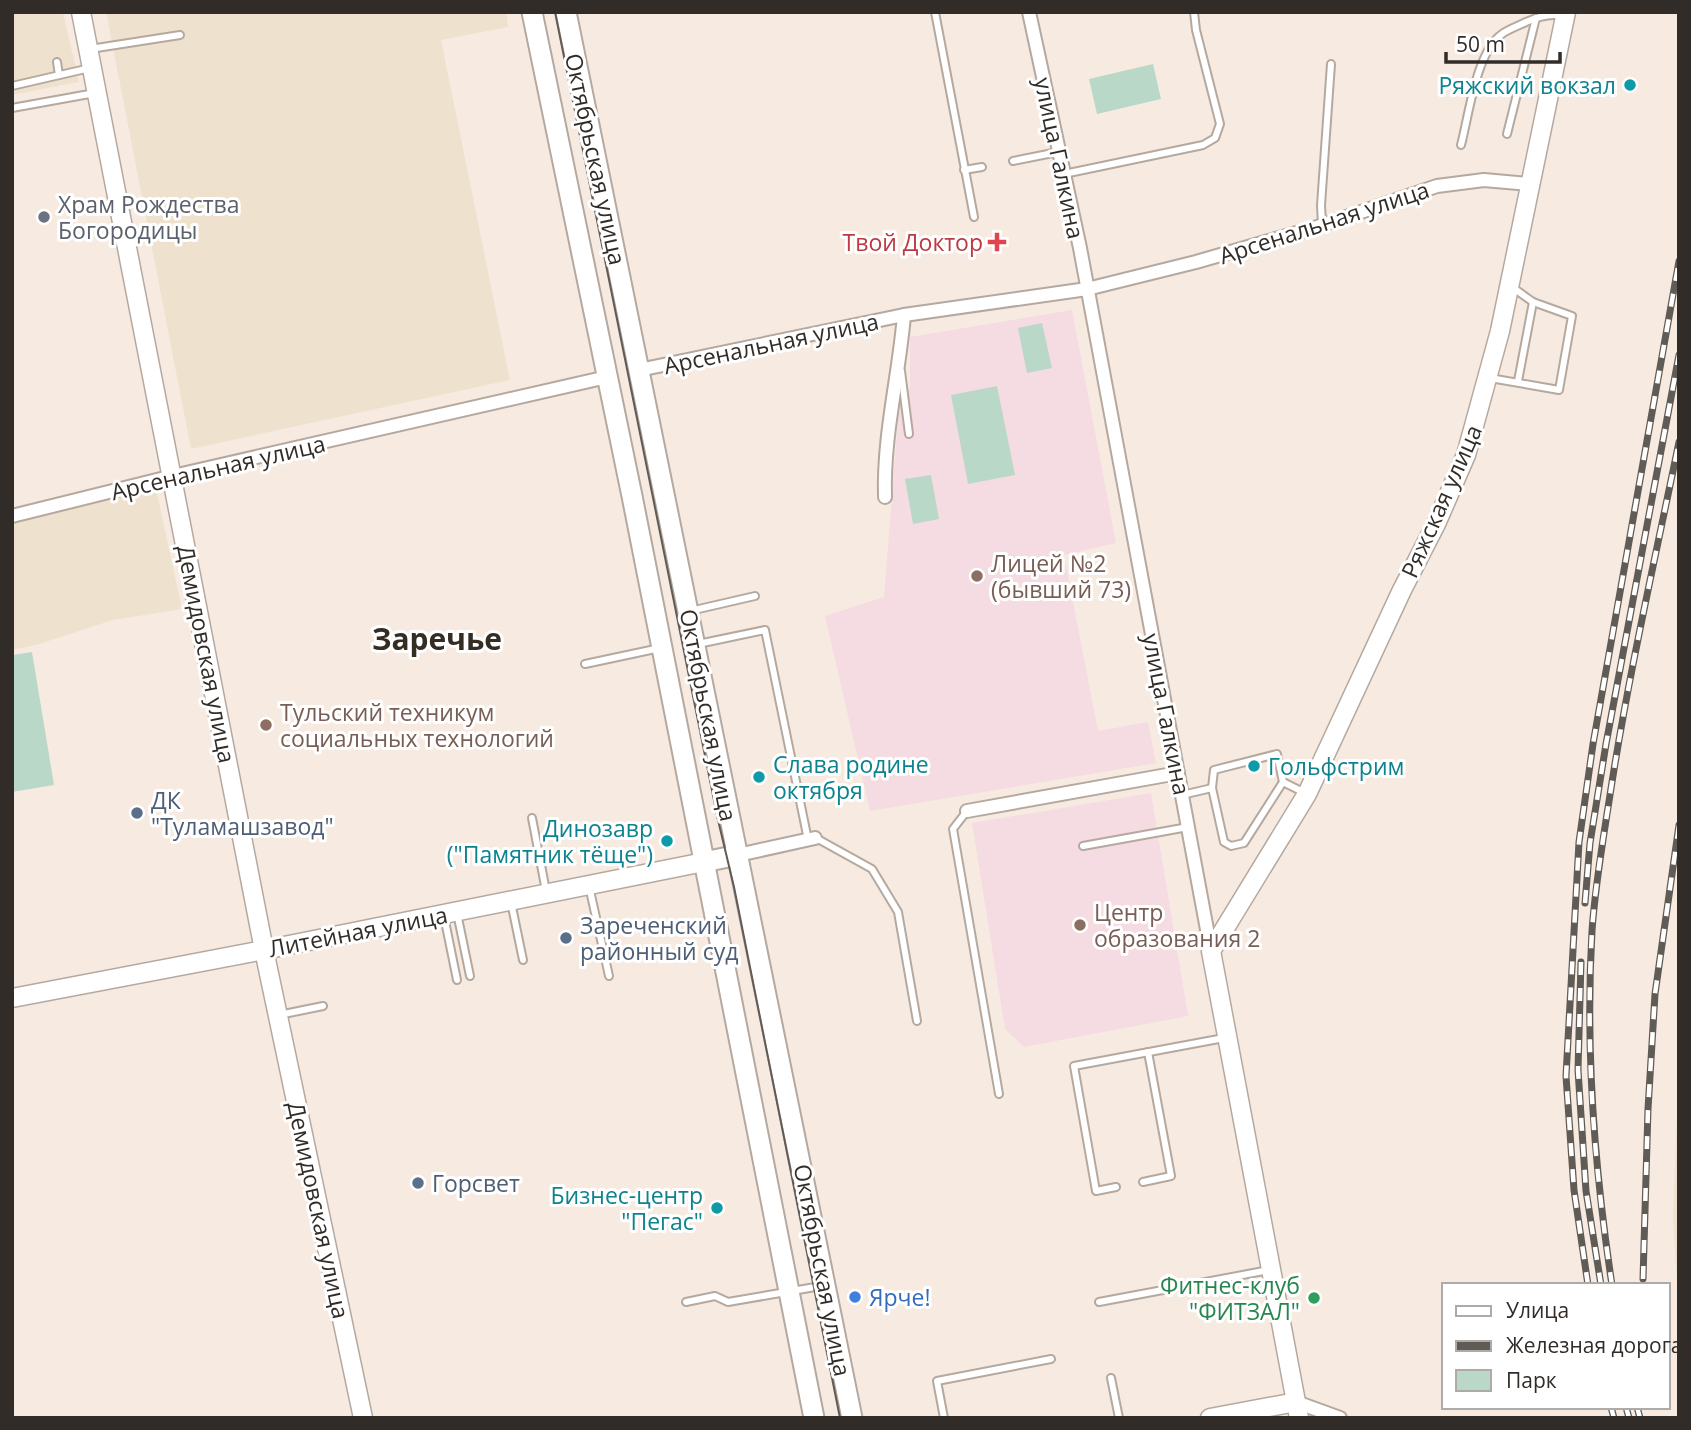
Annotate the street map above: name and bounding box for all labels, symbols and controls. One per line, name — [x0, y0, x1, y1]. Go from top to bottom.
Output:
scale bar — [1446, 21, 1560, 65]
text: 50 m — [1456, 30, 1505, 58]
street label: Октябрьская улица — [558, 50, 634, 268]
place label: Ряжский вокзал — [1438, 69, 1616, 101]
street label: улица Галкина — [1027, 74, 1093, 242]
marker: Ряжский вокзал — [1622, 77, 1638, 93]
street label: Арсенальная улица — [1215, 173, 1433, 271]
place label: Храм Рождества Богородицы — [58, 188, 240, 246]
marker: Храм Рождества Богородицы — [36, 209, 52, 225]
place label: Твой Доктор — [843, 226, 983, 258]
marker: Твой Доктор — [989, 234, 1005, 250]
street label: Арсенальная улица — [660, 305, 882, 381]
street label: Ряжская улица — [1393, 419, 1489, 583]
street label: Арсенальная улица — [108, 427, 328, 507]
street label: Демидовская улица — [170, 542, 244, 766]
place label: Лицей №2 (бывший 73) — [991, 547, 1131, 605]
marker: Лицей №2 (бывший 73) — [969, 568, 985, 584]
street label: Октябрьская улица — [673, 606, 745, 824]
district label: Заречье — [372, 618, 502, 659]
street label: улица Галкина — [1136, 630, 1198, 798]
place label: Тульский техникум социальных технологий — [280, 696, 554, 754]
marker: Тульский техникум социальных технологий — [258, 717, 274, 733]
place label: Слава родине октября — [773, 748, 929, 806]
place label: Гольфстрим — [1268, 750, 1404, 782]
marker: Гольфстрим — [1246, 758, 1262, 774]
marker: Слава родине октября — [751, 769, 767, 785]
place label: ДК "Туламашзавод" — [151, 784, 334, 842]
marker: ДК "Туламашзавод" — [129, 805, 145, 821]
place label: Динозавр ("Памятник тёще") — [447, 812, 653, 870]
marker: Динозавр ("Памятник тёще") — [659, 833, 675, 849]
place label: Центр образования 2 — [1094, 896, 1260, 954]
street label: Литейная улица — [266, 898, 450, 964]
place label: Зареченский районный суд — [580, 909, 738, 967]
marker: Центр образования 2 — [1072, 917, 1088, 933]
marker: Зареченский районный суд — [558, 930, 574, 946]
street label: Демидовская улица — [280, 1098, 358, 1322]
street label: Октябрьская улица — [787, 1161, 859, 1379]
place label: Горсвет — [432, 1167, 520, 1199]
marker: Горсвет — [410, 1175, 426, 1191]
place label: Бизнес-центр "Пегас" — [551, 1179, 703, 1237]
marker: Бизнес-центр "Пегас" — [709, 1200, 725, 1216]
place label: Фитнес-клуб "ФИТЗАЛ" — [1160, 1269, 1300, 1327]
place label: Ярче! — [869, 1281, 931, 1313]
legend — [1442, 1283, 1670, 1409]
marker: Ярче! — [847, 1289, 863, 1305]
marker: Фитнес-клуб "ФИТЗАЛ" — [1306, 1290, 1322, 1306]
text: Улица — [1506, 1296, 1569, 1324]
text: Железная дорога — [1506, 1331, 1682, 1359]
text: Парк — [1506, 1366, 1557, 1394]

